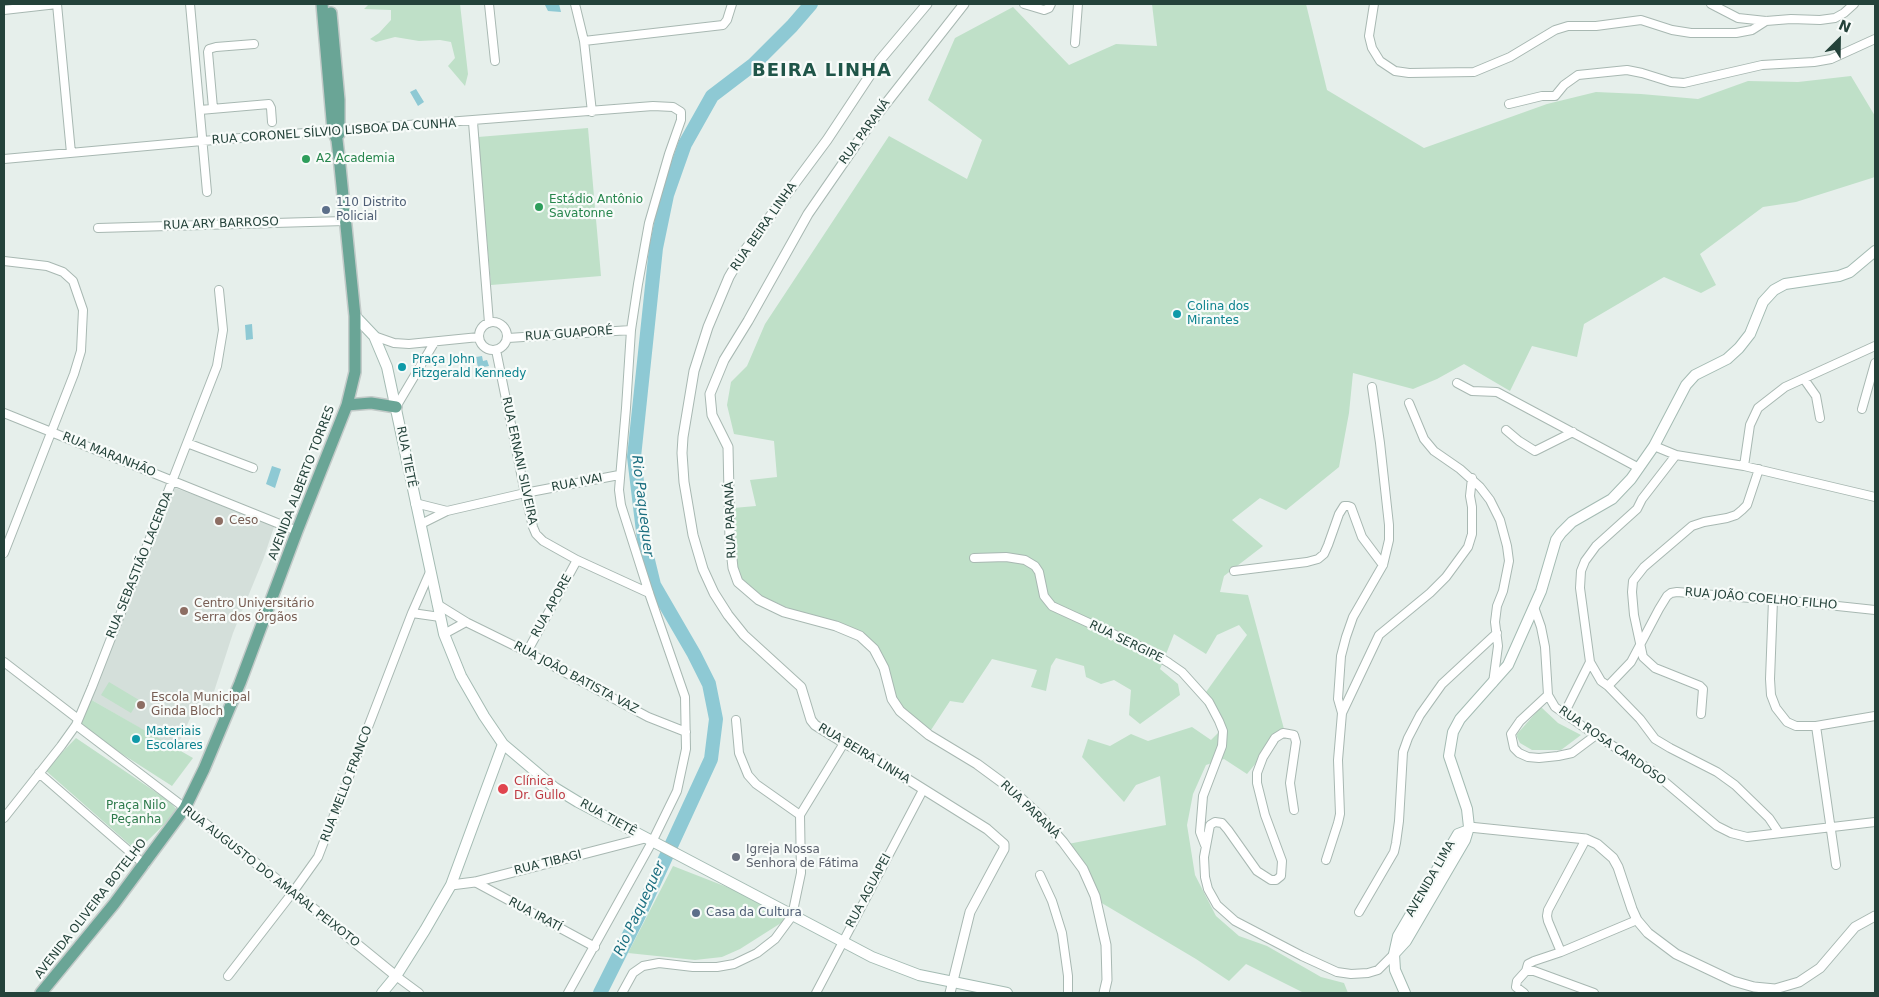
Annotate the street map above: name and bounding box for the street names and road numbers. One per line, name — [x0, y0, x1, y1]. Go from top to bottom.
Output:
street label: RUA PARANÁ — [837, 97, 893, 167]
street label: RUA CORONEL SÍLVIO LISBOA DA CUNHA — [211, 116, 457, 148]
street label: RUA BEIRA LINHA — [728, 180, 800, 274]
street label: RUA ARY BARROSO — [163, 215, 279, 233]
street label: RUA GUAPORÉ — [525, 324, 613, 344]
street label: RUA ERNANI SILVEIRA — [498, 396, 540, 526]
street label: AVENIDA ALBERTO TORRES — [266, 404, 338, 562]
street label: RUA TIETÊ — [393, 425, 419, 489]
street label: RUA MARANHÃO — [60, 430, 158, 480]
street label: RUA IVAI — [550, 471, 604, 495]
street label: RUA PARANÁ — [722, 481, 740, 559]
street label: RUA SEBASTIÃO LACERDA — [104, 490, 176, 640]
street label: RUA APORE — [529, 572, 575, 640]
street label: RUA JOÃO COELHO FILHO — [1684, 585, 1838, 613]
street label: RUA SERGIPE — [1087, 618, 1165, 666]
street label: RUA JOÃO BATISTA VAZ — [511, 639, 641, 717]
street label: RUA ROSA CARDOSO — [1556, 704, 1668, 788]
street label: RUA BEIRA LINHA — [815, 721, 913, 787]
street label: RUA MELLO FRANCO — [318, 724, 376, 844]
street label: RUA PARANÁ — [997, 778, 1063, 842]
street label: RUA TIETÊ — [577, 797, 639, 839]
street label: RUA AUGUSTO DO AMARAL PEIXOTO — [180, 804, 362, 950]
street label: AVENIDA OLIVEIRA BOTELHO — [32, 836, 150, 982]
street label: AVENIDA LIMA — [1403, 838, 1459, 920]
street label: RUA TIBAGI — [513, 848, 583, 878]
street label: RUA AGUAPEI — [843, 852, 895, 930]
street label: RUA IRATÍ — [506, 895, 564, 935]

